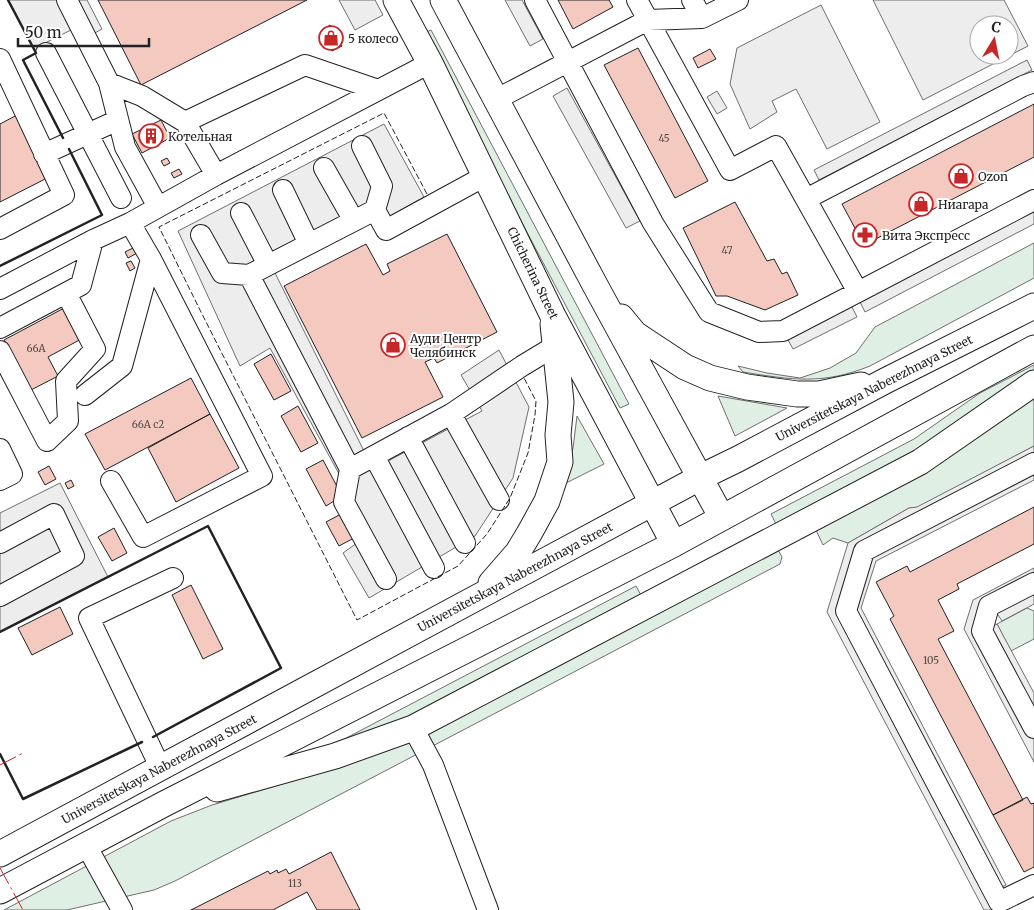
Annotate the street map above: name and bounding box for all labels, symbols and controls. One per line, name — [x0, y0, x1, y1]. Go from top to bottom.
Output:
scale bar — [18, 15, 149, 47]
north arrow — [969, 15, 1019, 65]
text: С — [990, 18, 1002, 37]
text: 50 m — [25, 23, 62, 42]
shop icon: 5 колесо — [318, 25, 344, 51]
place label: 5 колесо — [348, 31, 399, 46]
building icon: Котельная — [138, 123, 164, 149]
place label: Котельная — [168, 129, 232, 144]
house number: 45 — [658, 132, 670, 145]
shop icon: Ozon — [948, 163, 974, 189]
place label: Ozon — [978, 169, 1008, 184]
shop icon: Ниагара — [908, 191, 934, 217]
place label: Ниагара — [938, 197, 989, 212]
pharmacy icon: Вита Экспресс — [852, 222, 878, 248]
street label: Chicherina Street — [504, 225, 562, 322]
place label: Вита Экспресс — [882, 228, 970, 243]
house number: 47 — [722, 244, 733, 257]
place label: Ауди Центр Челябинск — [409, 331, 481, 360]
street label: Universitetskaya Naberezhnaya Street — [773, 331, 975, 444]
shop icon: Ауди Центр Челябинск — [380, 332, 406, 358]
house number: 66А — [26, 342, 46, 355]
house number: 66А с2 — [132, 418, 164, 431]
street label: Universitetskaya Naberezhnaya Street — [415, 519, 615, 635]
house number: 105 — [923, 654, 939, 667]
street label: Universitetskaya Naberezhnaya Street — [59, 711, 259, 827]
house number: 113 — [288, 877, 302, 890]

